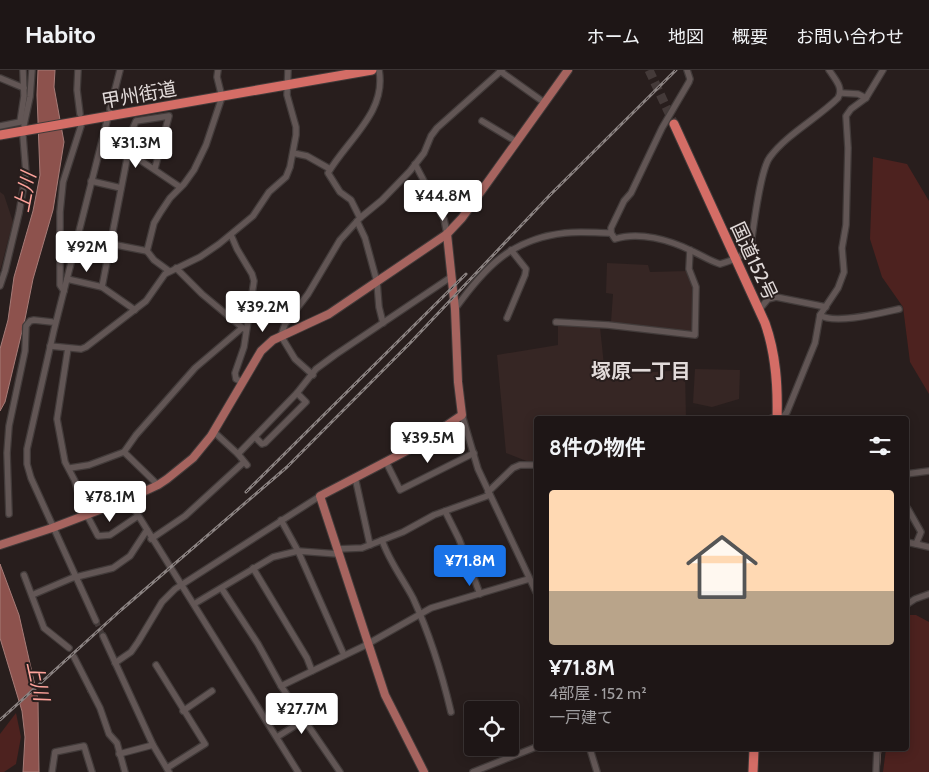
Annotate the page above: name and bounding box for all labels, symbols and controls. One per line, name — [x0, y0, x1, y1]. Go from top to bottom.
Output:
text: Habito — [25, 20, 96, 49]
text: ホーム — [587, 26, 640, 48]
text: 地図 — [668, 26, 704, 48]
text: 概要 — [732, 26, 768, 48]
text: お問い合わせ — [796, 26, 904, 48]
street label: 甲州街道 — [100, 77, 178, 113]
pin: ¥31.3M — [95, 126, 177, 169]
text: ¥31.3M — [111, 133, 161, 152]
water label: 上川 — [9, 168, 41, 214]
pin: ¥44.8M — [402, 180, 484, 222]
text: ¥44.8M — [415, 186, 471, 205]
street label: 国道152号 — [726, 218, 782, 304]
pin: ¥92M — [57, 230, 117, 273]
text: ¥92M — [67, 237, 107, 256]
pin: ¥39.2M — [222, 290, 304, 333]
text: ¥39.2M — [237, 297, 289, 316]
district label: 塚原一丁目 — [591, 359, 691, 383]
pin: ¥39.5M — [387, 422, 469, 464]
text: ¥39.5M — [402, 428, 454, 447]
icon: filters — [866, 432, 894, 460]
text: 8件の物件 — [549, 435, 646, 460]
pin: ¥78.1M — [69, 480, 151, 523]
text: ¥78.1M — [85, 487, 135, 506]
icon: home — [677, 522, 767, 612]
pin: ¥71.8M — [429, 544, 511, 587]
text: ¥71.8M — [445, 551, 495, 570]
text: ¥71.8M — [549, 655, 615, 680]
water label: 上川 — [22, 659, 54, 705]
text: 4部屋 · 152 m² — [549, 684, 646, 703]
pin: ¥27.7M — [261, 692, 343, 735]
text: ¥27.7M — [277, 699, 327, 718]
map controls — [464, 701, 519, 756]
button: locate — [464, 701, 519, 756]
text: 一戸建て — [549, 708, 613, 727]

